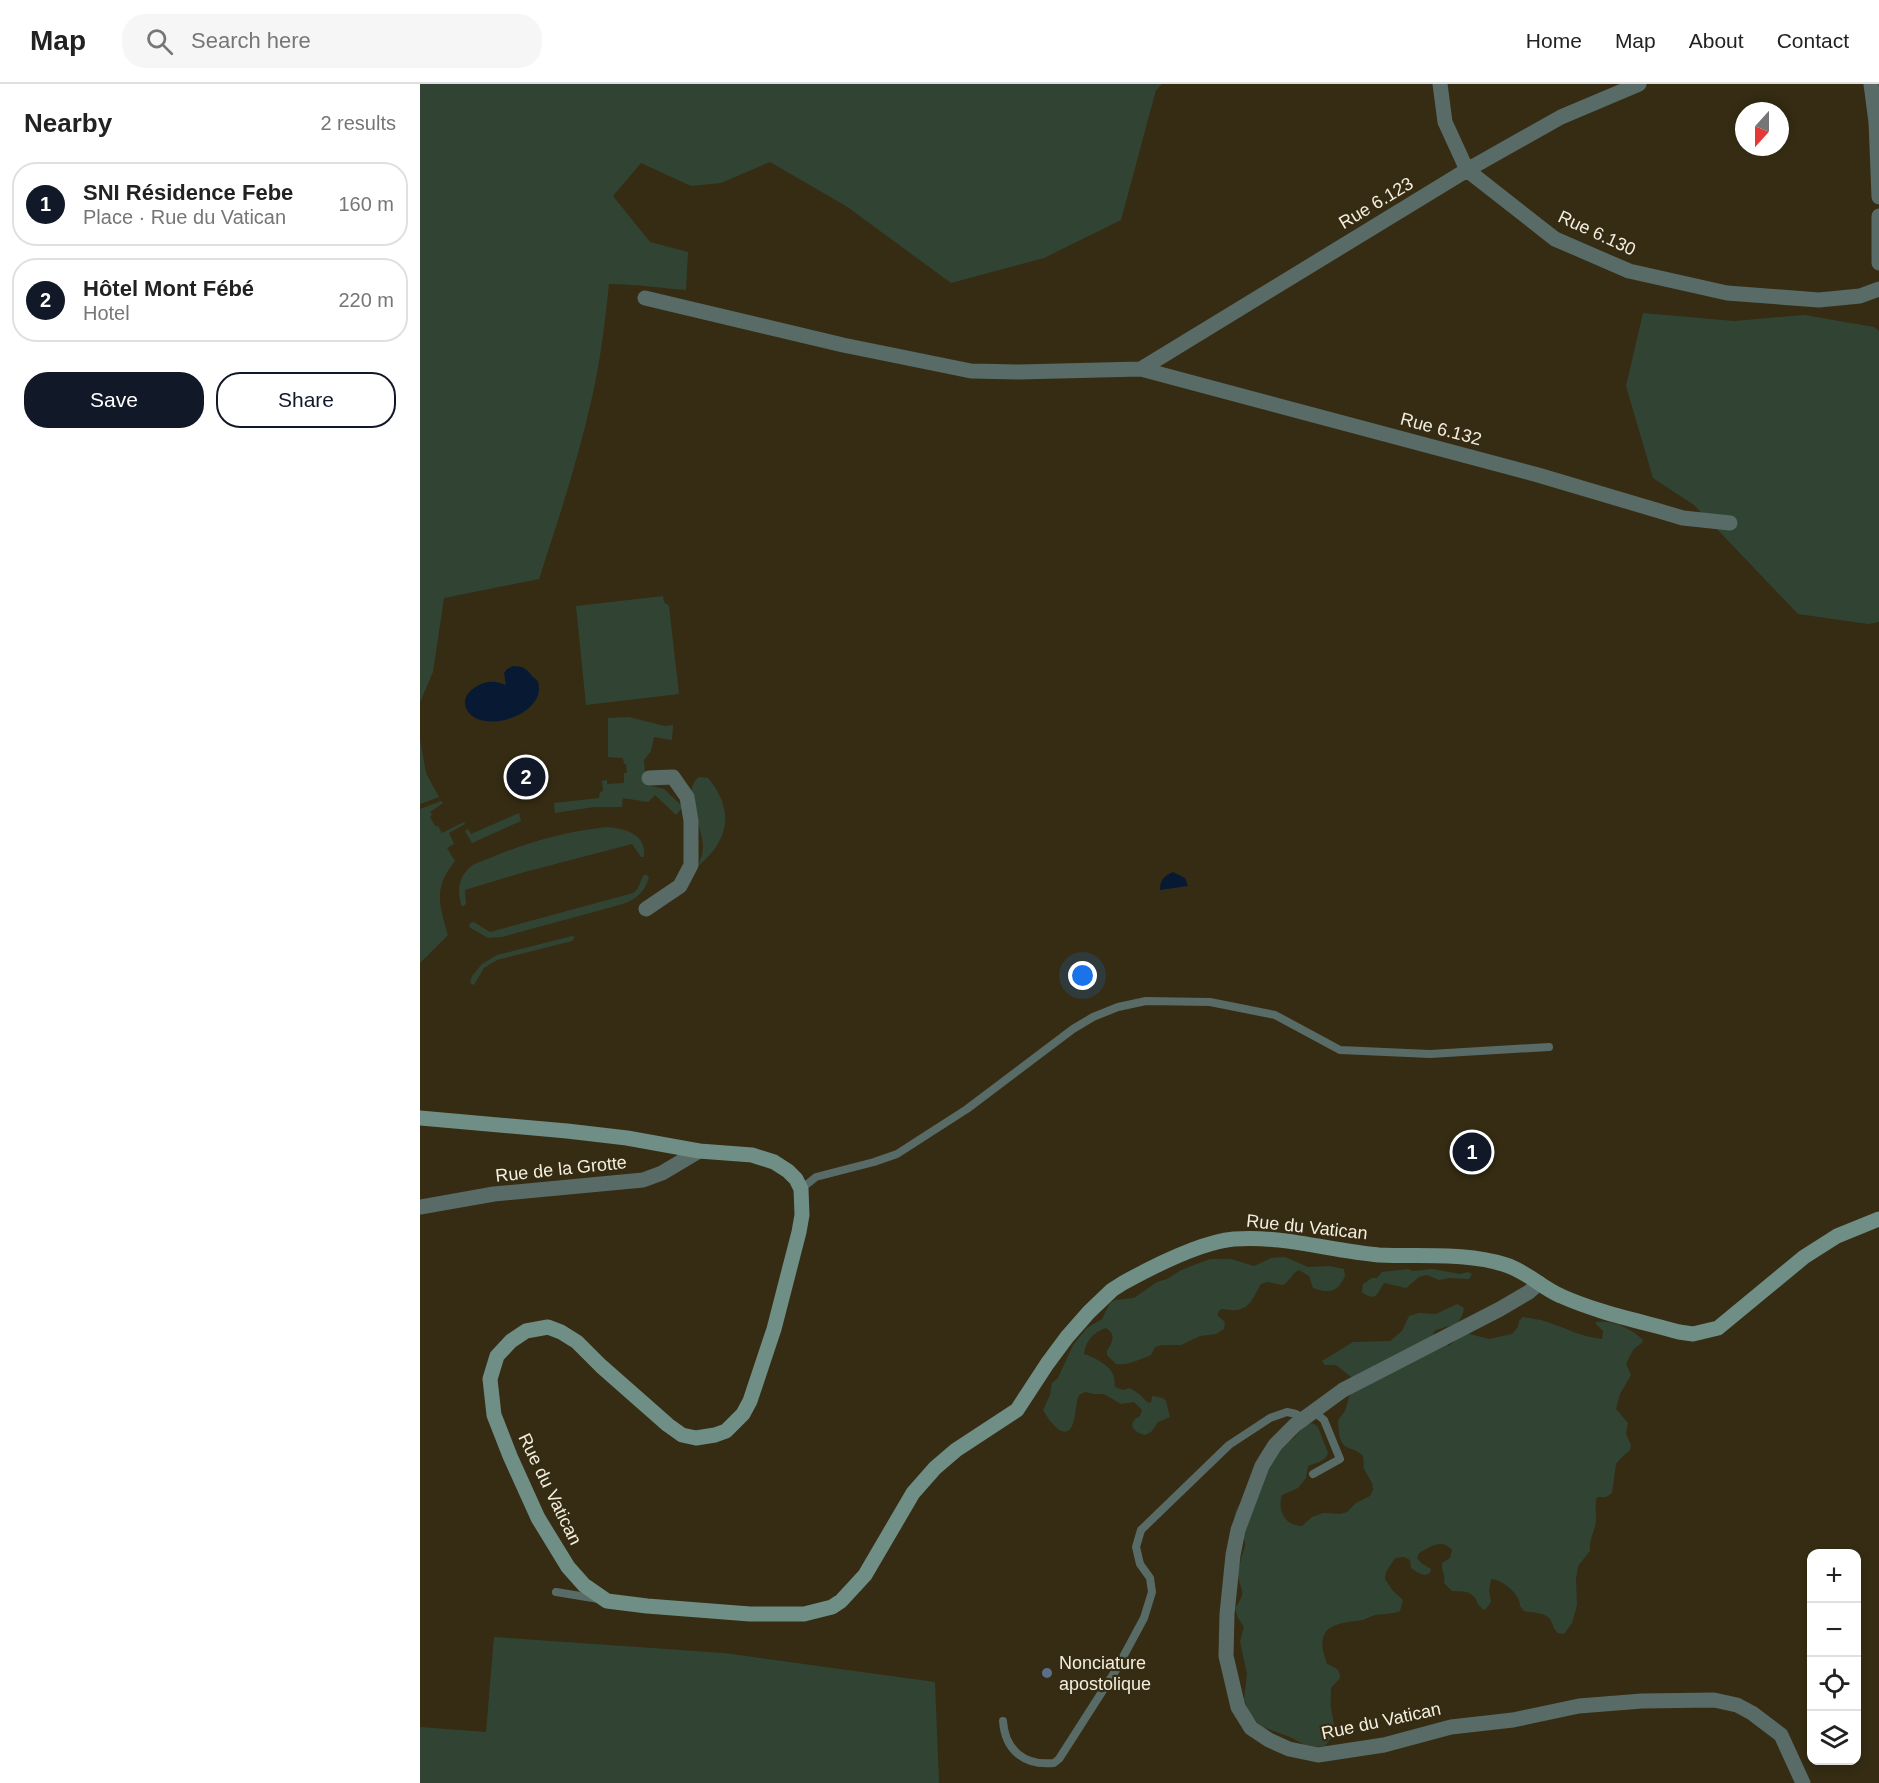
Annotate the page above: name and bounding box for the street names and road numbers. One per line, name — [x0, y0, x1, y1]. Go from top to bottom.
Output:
street label: Rue 6.123 — [1335, 173, 1417, 233]
street label: Rue 6.130 — [1555, 206, 1639, 260]
street label: Rue 6.132 — [1398, 409, 1484, 449]
street label: Rue de la Grotte — [494, 1152, 628, 1186]
street label: Rue du Vatican — [1245, 1211, 1369, 1243]
street label: Rue du Vatican — [514, 1430, 586, 1548]
street label: Rue du Vatican — [1319, 1699, 1443, 1743]

